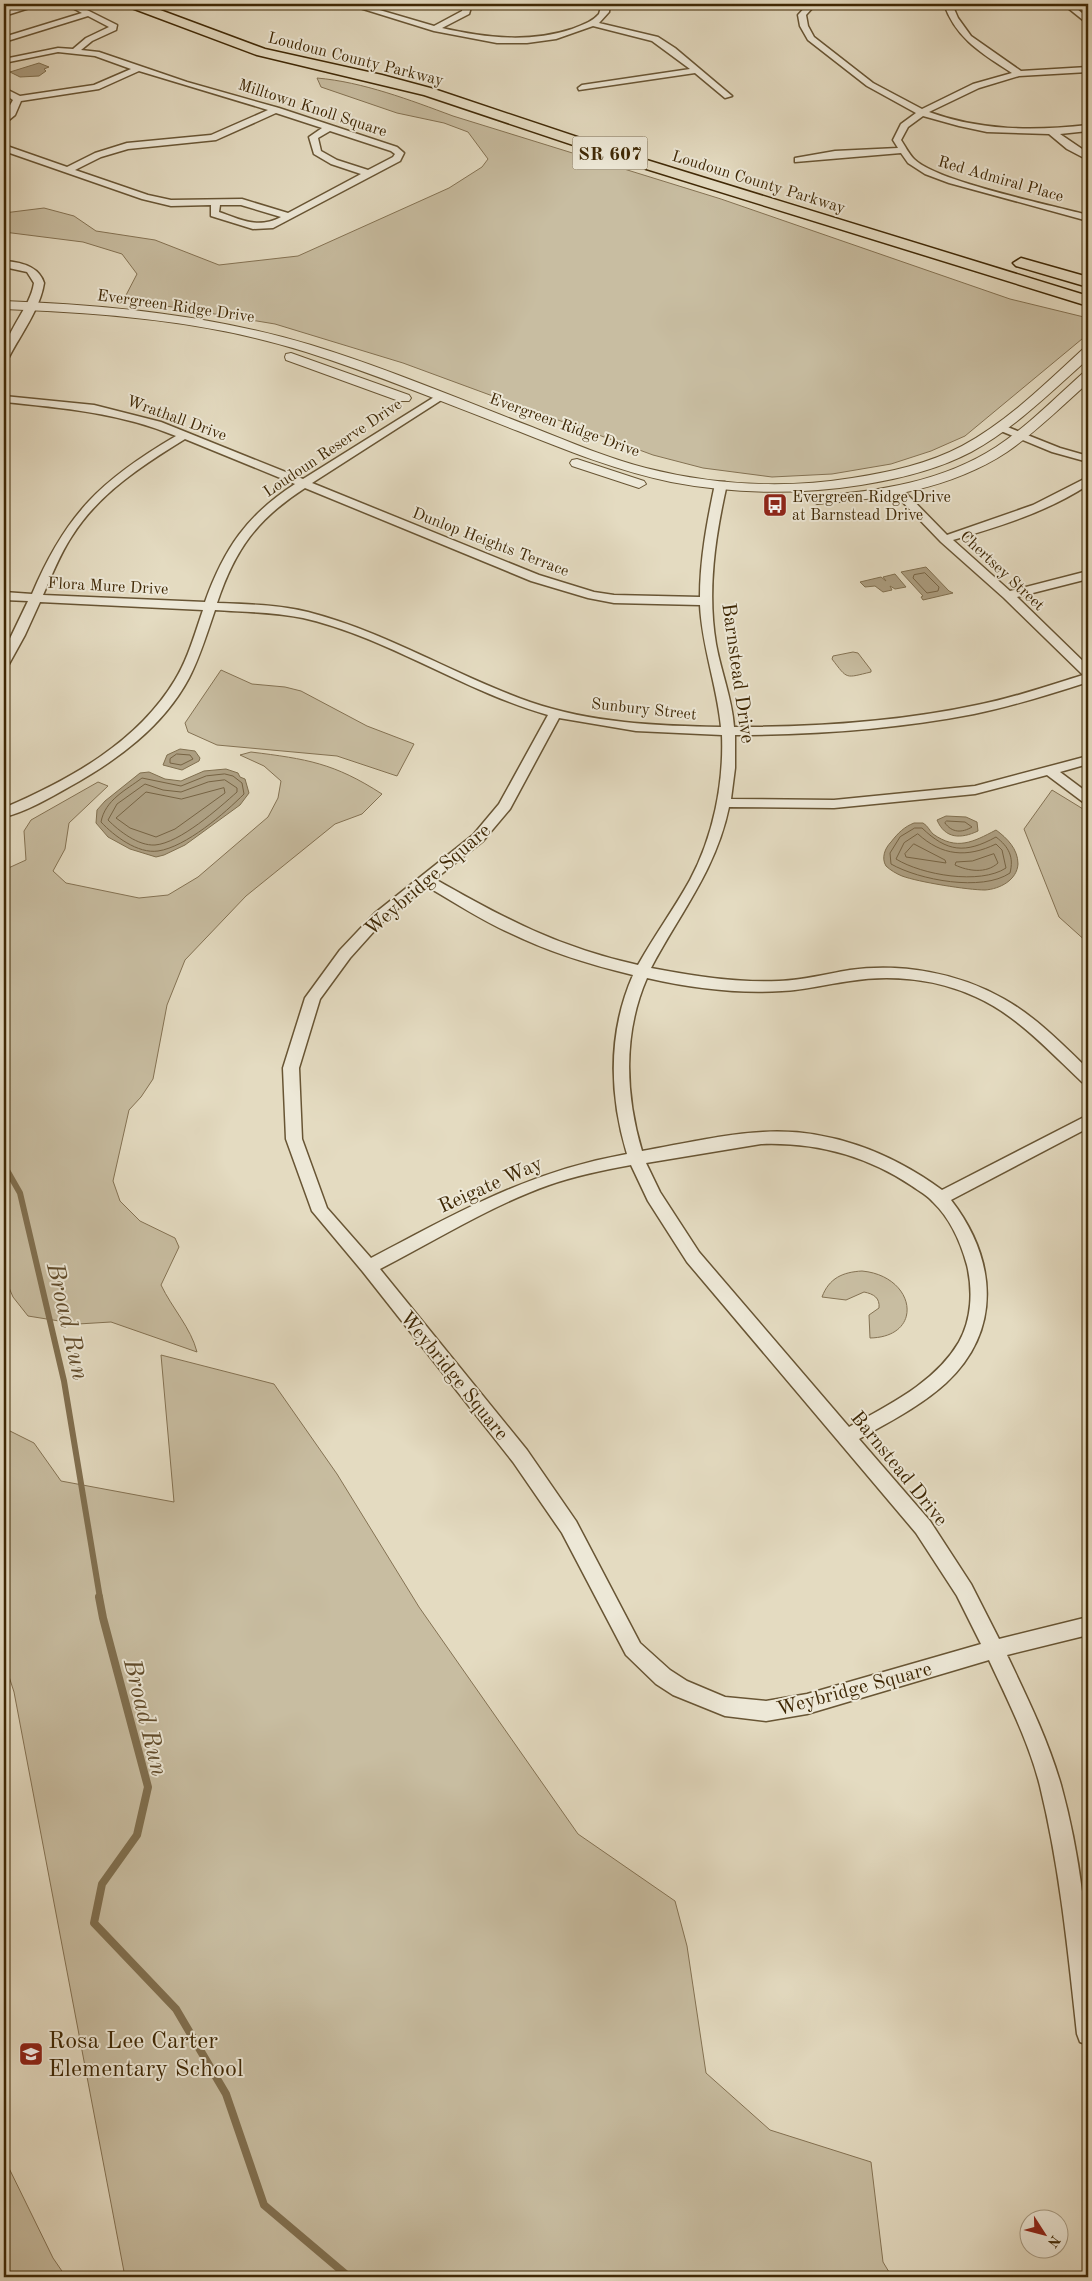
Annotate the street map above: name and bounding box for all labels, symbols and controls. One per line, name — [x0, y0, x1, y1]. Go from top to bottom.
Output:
street label: Loudoun County Parkway — [266, 30, 446, 90]
street label: Milltown Knoll Square — [236, 77, 389, 141]
road number: SR 607 — [572, 136, 648, 170]
street label: Loudoun County Parkway — [670, 149, 848, 217]
street label: Red Admiral Place — [936, 154, 1065, 206]
street label: Evergreen Ridge Drive — [96, 288, 255, 326]
street label: Evergreen Ridge Drive — [487, 391, 642, 461]
street label: Wrathall Drive — [124, 393, 229, 444]
street label: Loudoun Reserve Drive — [261, 396, 405, 501]
place label: Evergreen Ridge Drive at Barnstead Drive — [792, 490, 951, 524]
bus stop icon: Evergreen Ridge Drive at Barnstead Drive — [762, 492, 788, 518]
street label: Dunlop Heights Terrace — [410, 506, 571, 580]
street label: Chertsey Street — [956, 529, 1047, 615]
street label: Flora Mure Drive — [47, 576, 169, 598]
street label: Barnstead Drive — [717, 602, 757, 745]
street label: Sunbury Street — [590, 697, 698, 724]
street label: Weybridge Square — [362, 821, 495, 940]
street label: Reigate Way — [436, 1154, 546, 1218]
water label: Broad Run — [41, 1259, 92, 1383]
street label: Weybridge Square — [395, 1308, 511, 1445]
street label: Barnstead Drive — [846, 1408, 951, 1531]
water label: Broad Run — [118, 1655, 171, 1779]
street label: Weybridge Square — [775, 1660, 934, 1720]
place label: Rosa Lee Carter Elementary School — [48, 2030, 243, 2082]
school or university icon: Rosa Lee Carter Elementary School — [18, 2041, 44, 2067]
north arrow — [1020, 2208, 1070, 2258]
text: N — [1045, 2233, 1063, 2250]

